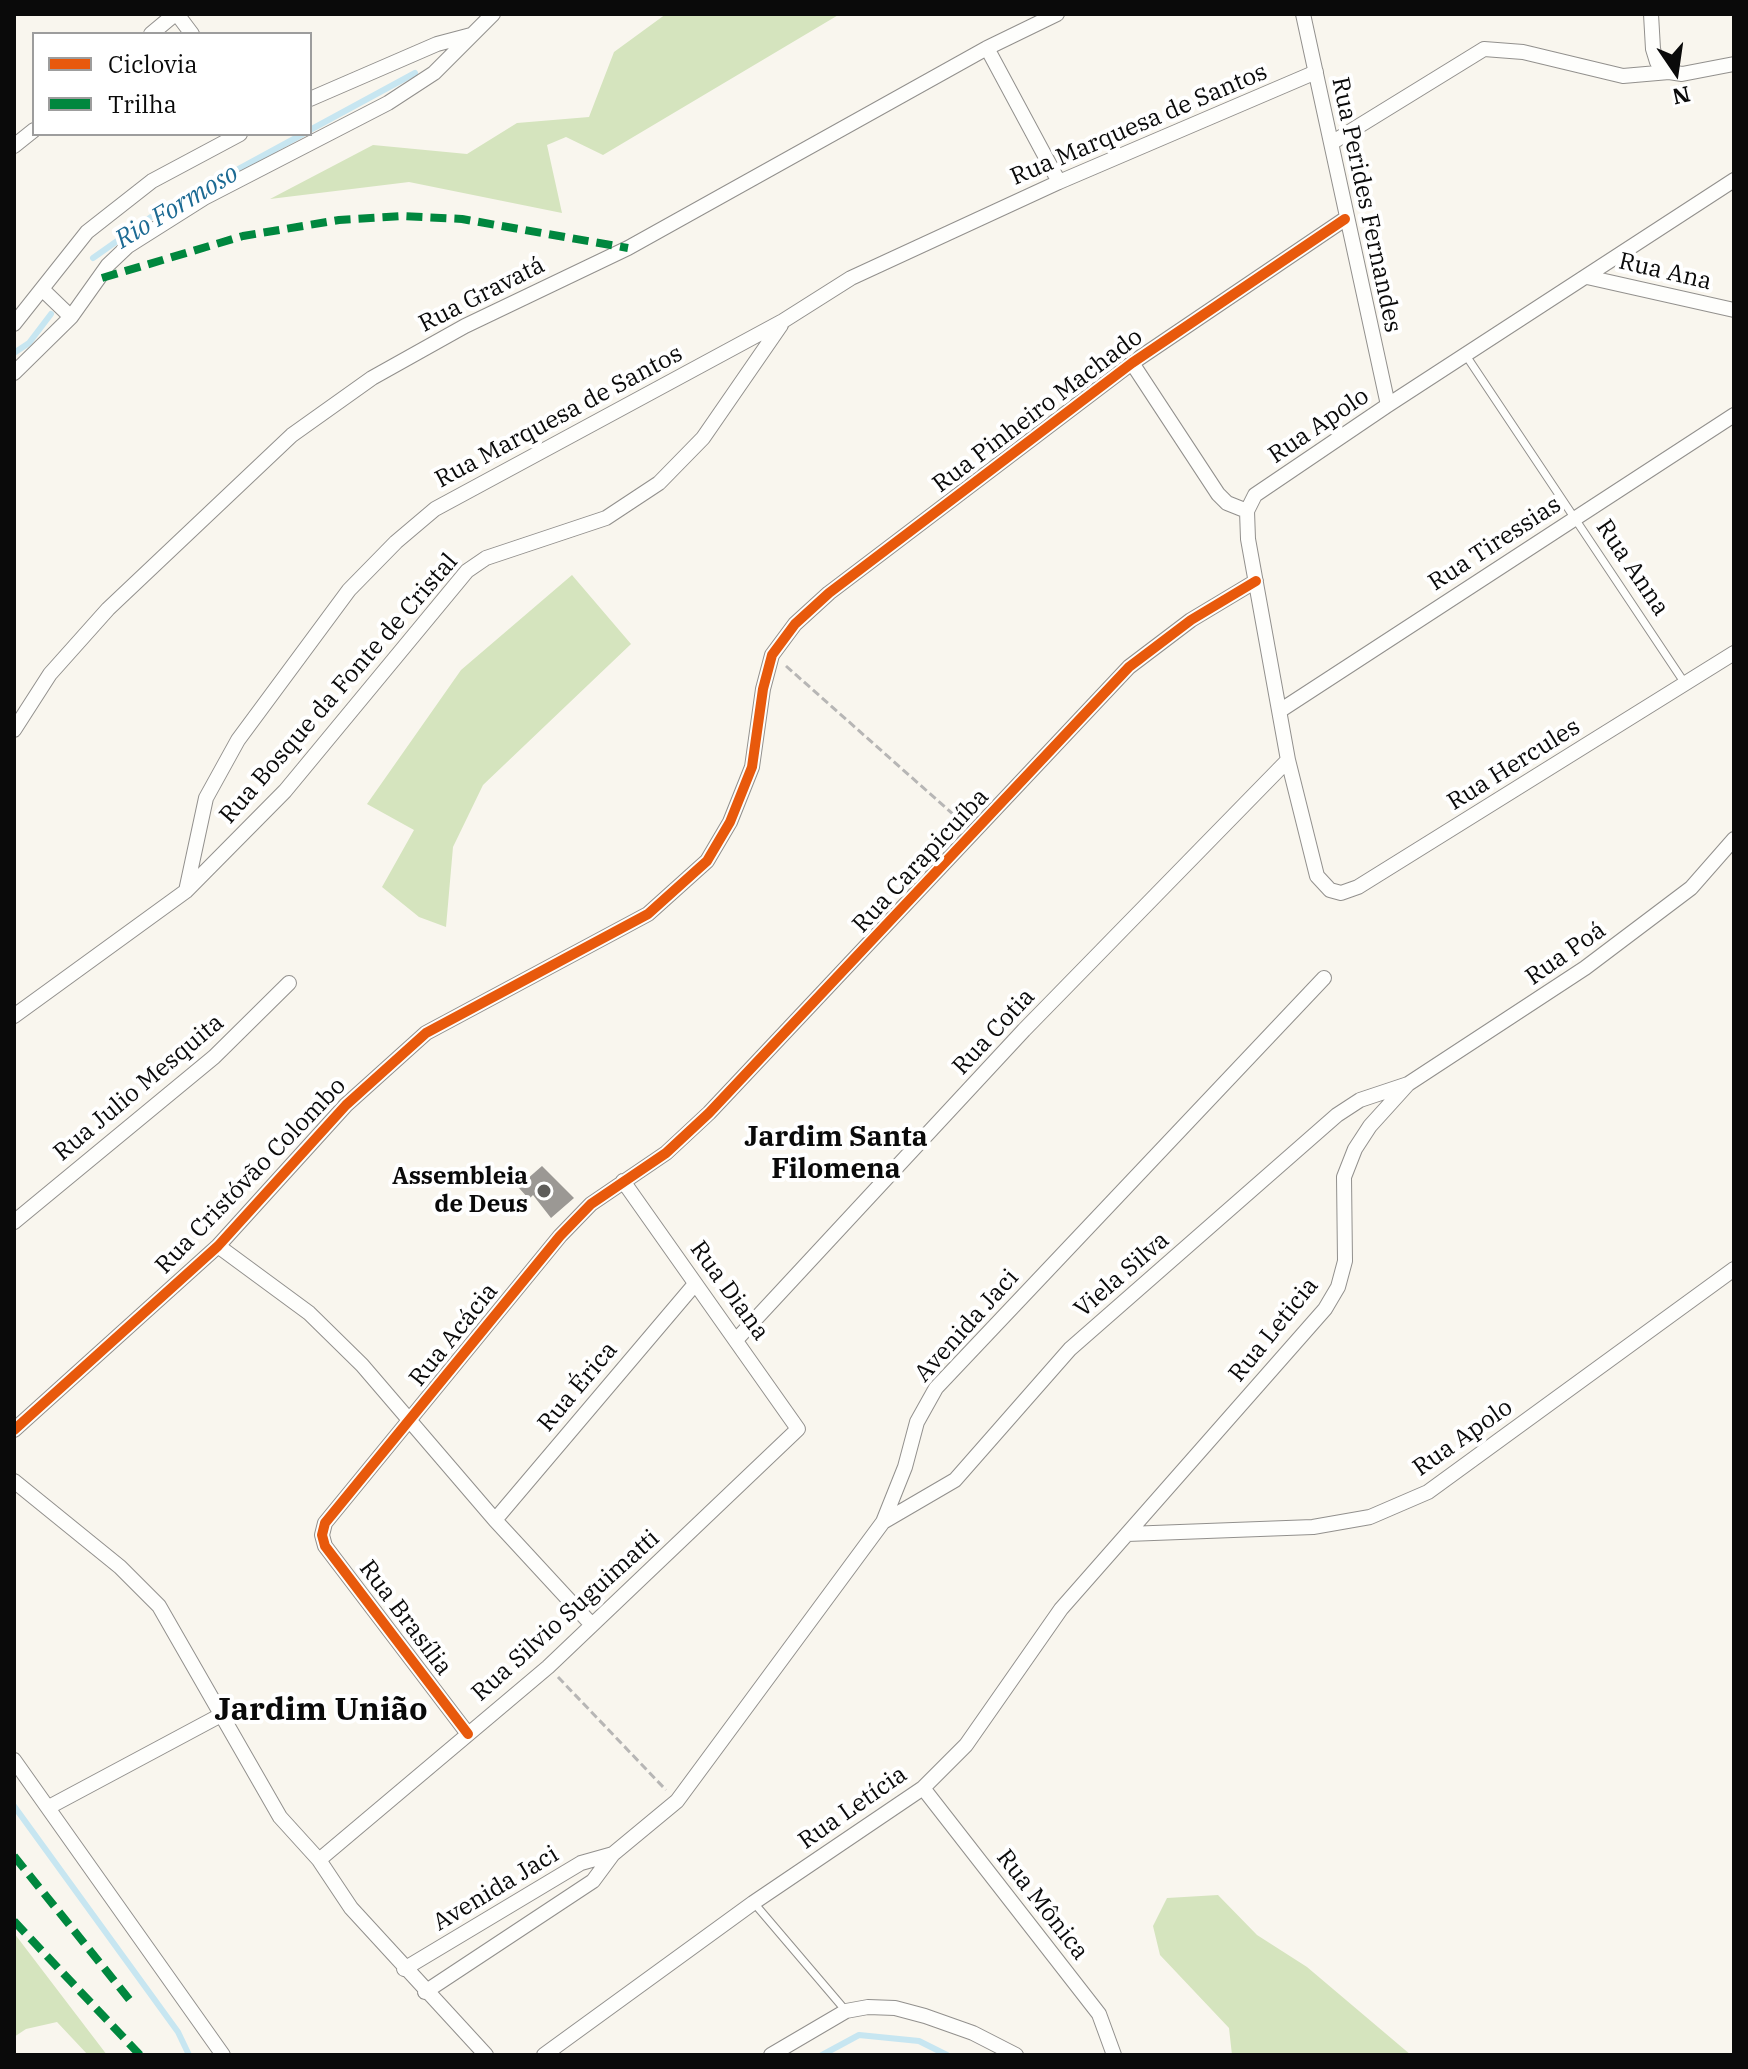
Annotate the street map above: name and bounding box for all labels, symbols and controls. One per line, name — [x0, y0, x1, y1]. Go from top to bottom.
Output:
legend — [32, 32, 312, 136]
north arrow — [1636, 32, 1716, 112]
text: Ciclovia — [108, 48, 198, 80]
street label: Rua Marquesa de Santos — [1006, 58, 1272, 192]
street label: Rua Perides Fernandes — [1325, 75, 1407, 335]
text: N — [1670, 80, 1693, 112]
text: Trilha — [108, 88, 177, 120]
water label: Rio Formoso — [110, 158, 244, 256]
street label: Rua Ana — [1616, 247, 1714, 297]
street label: Rua Gravatá — [414, 251, 550, 339]
street label: Rua Pinheiro Machado — [927, 323, 1149, 499]
street label: Rua Marquesa de Santos — [430, 340, 688, 494]
street label: Rua Apolo — [1263, 382, 1375, 470]
street label: Rua Tiressias — [1423, 491, 1567, 597]
street label: Rua Anna — [1589, 514, 1675, 622]
street label: Rua Bosque da Fonte de Cristal — [214, 548, 464, 830]
street label: Rua Hercules — [1442, 713, 1586, 817]
street label: Rua Carapicuíba — [847, 783, 995, 939]
street label: Rua Poá — [1520, 916, 1612, 992]
street label: Rua Cotia — [947, 983, 1041, 1081]
street label: Rua Julio Mesquita — [48, 1009, 230, 1167]
street label: Rua Cristóvão Colombo — [150, 1072, 352, 1280]
district label: Jardim Santa Filomena — [744, 1121, 928, 1187]
place label: Assembleia de Deus — [392, 1163, 528, 1219]
marker: Assembleia de Deus — [535, 1182, 553, 1200]
street label: Viela Silva — [1069, 1226, 1175, 1324]
street label: Rua Diana — [683, 1236, 775, 1346]
street label: Avenida Jaci — [909, 1264, 1025, 1388]
street label: Rua Leticia — [1223, 1272, 1325, 1388]
street label: Rua Acácia — [404, 1278, 504, 1392]
street label: Rua Érica — [532, 1336, 624, 1438]
street label: Rua Apolo — [1408, 1393, 1518, 1483]
street label: Rua Silvio Suguimatti — [466, 1524, 666, 1708]
street label: Rua Brasília — [352, 1555, 458, 1681]
district label: Jardim União — [214, 1692, 428, 1730]
street label: Rua Letícia — [793, 1760, 913, 1856]
street label: Avenida Jaci — [428, 1840, 564, 1938]
street label: Rua Mônica — [990, 1844, 1094, 1966]

